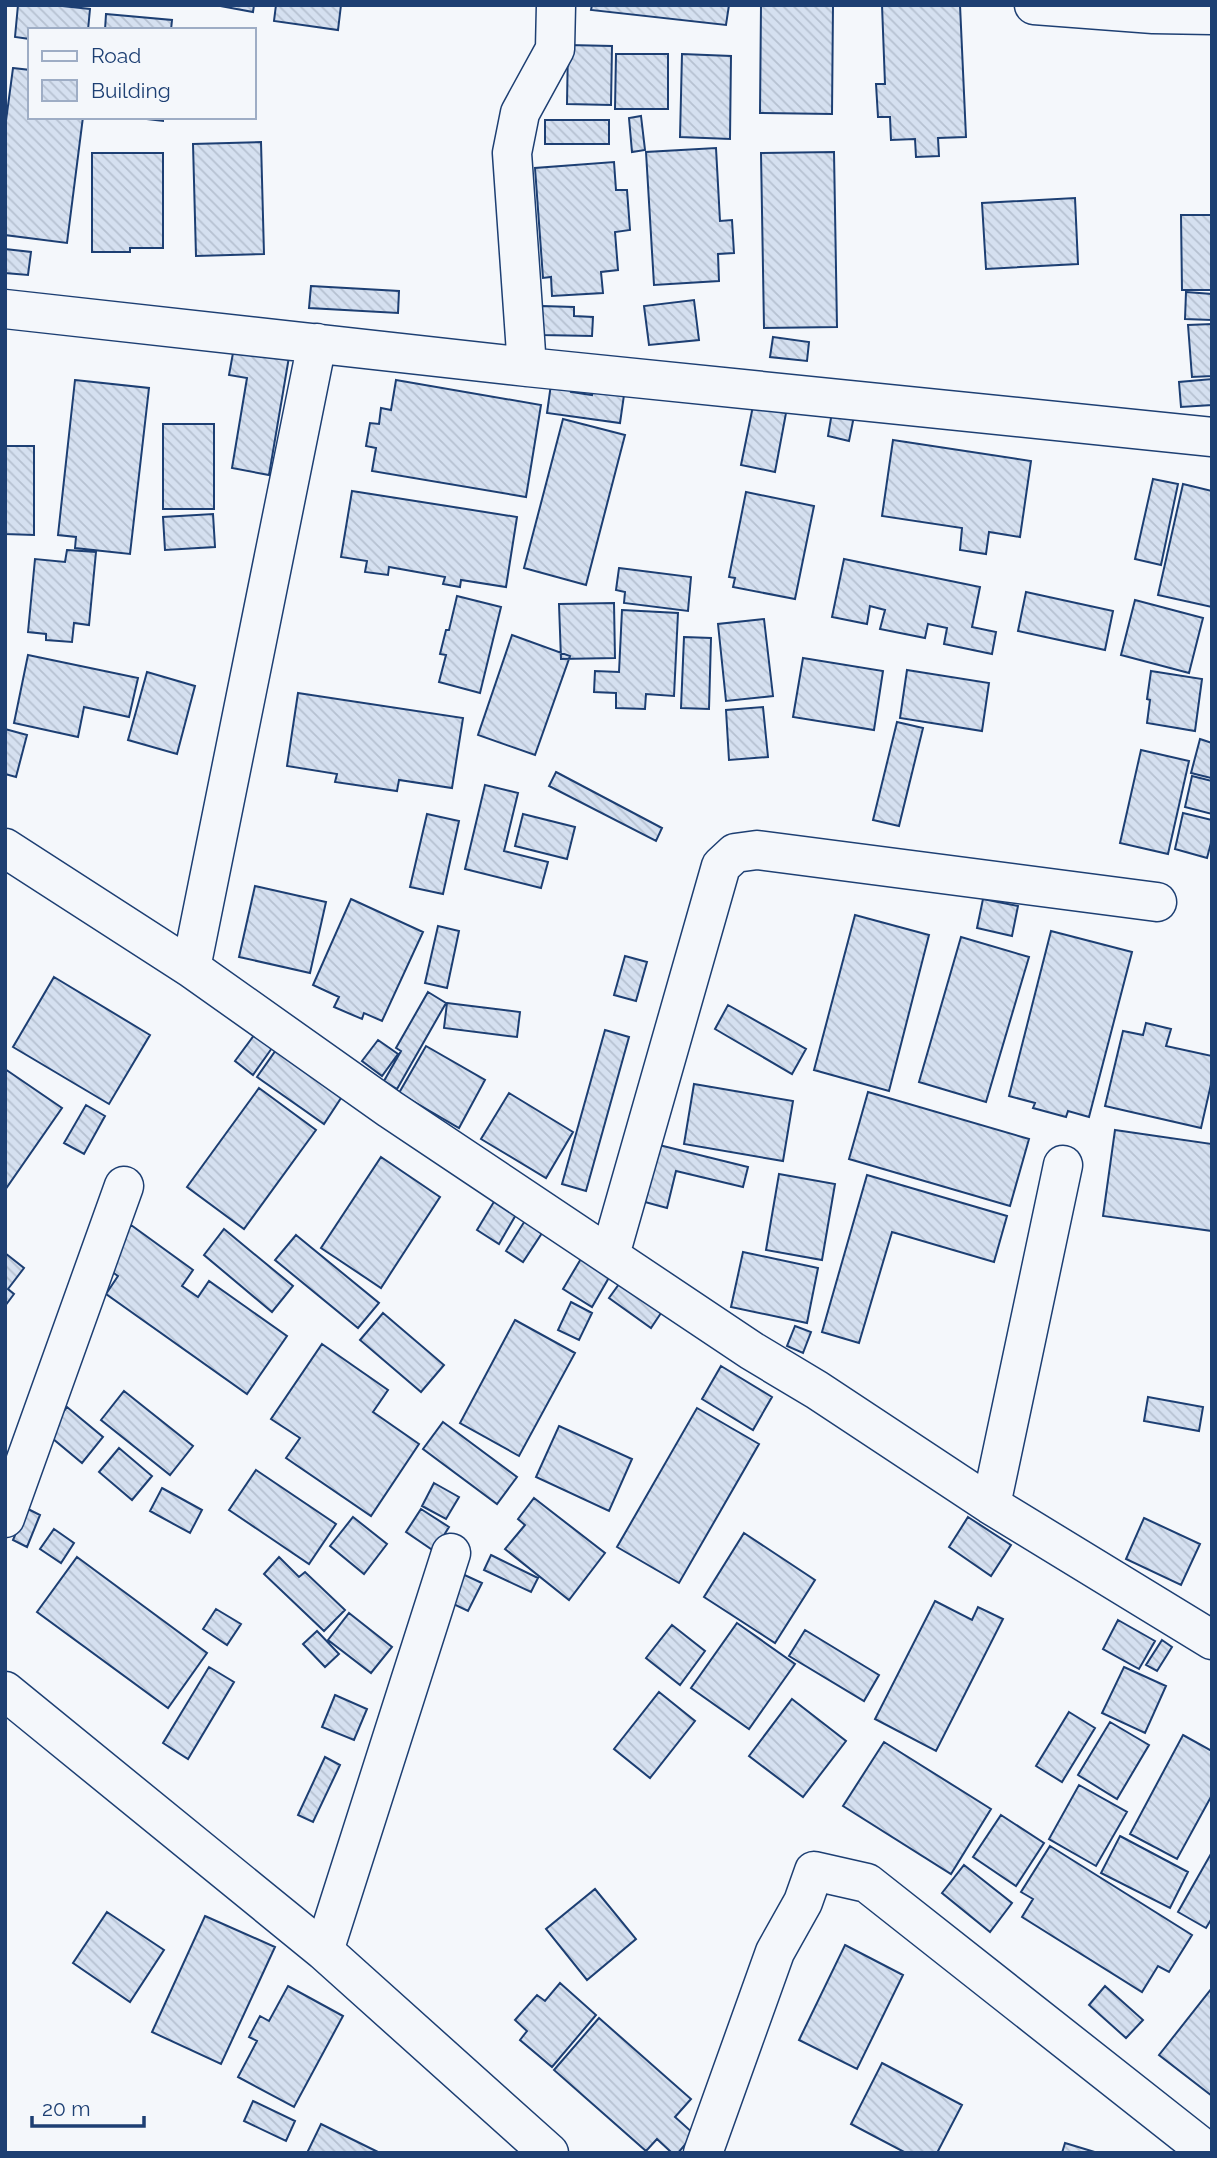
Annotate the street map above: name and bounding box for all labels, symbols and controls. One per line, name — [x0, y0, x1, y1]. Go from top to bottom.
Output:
legend — [28, 28, 256, 119]
text: Road — [91, 43, 141, 68]
text: Building — [91, 78, 171, 103]
scale bar — [32, 2084, 144, 2128]
text: 20 m — [42, 2096, 90, 2121]

